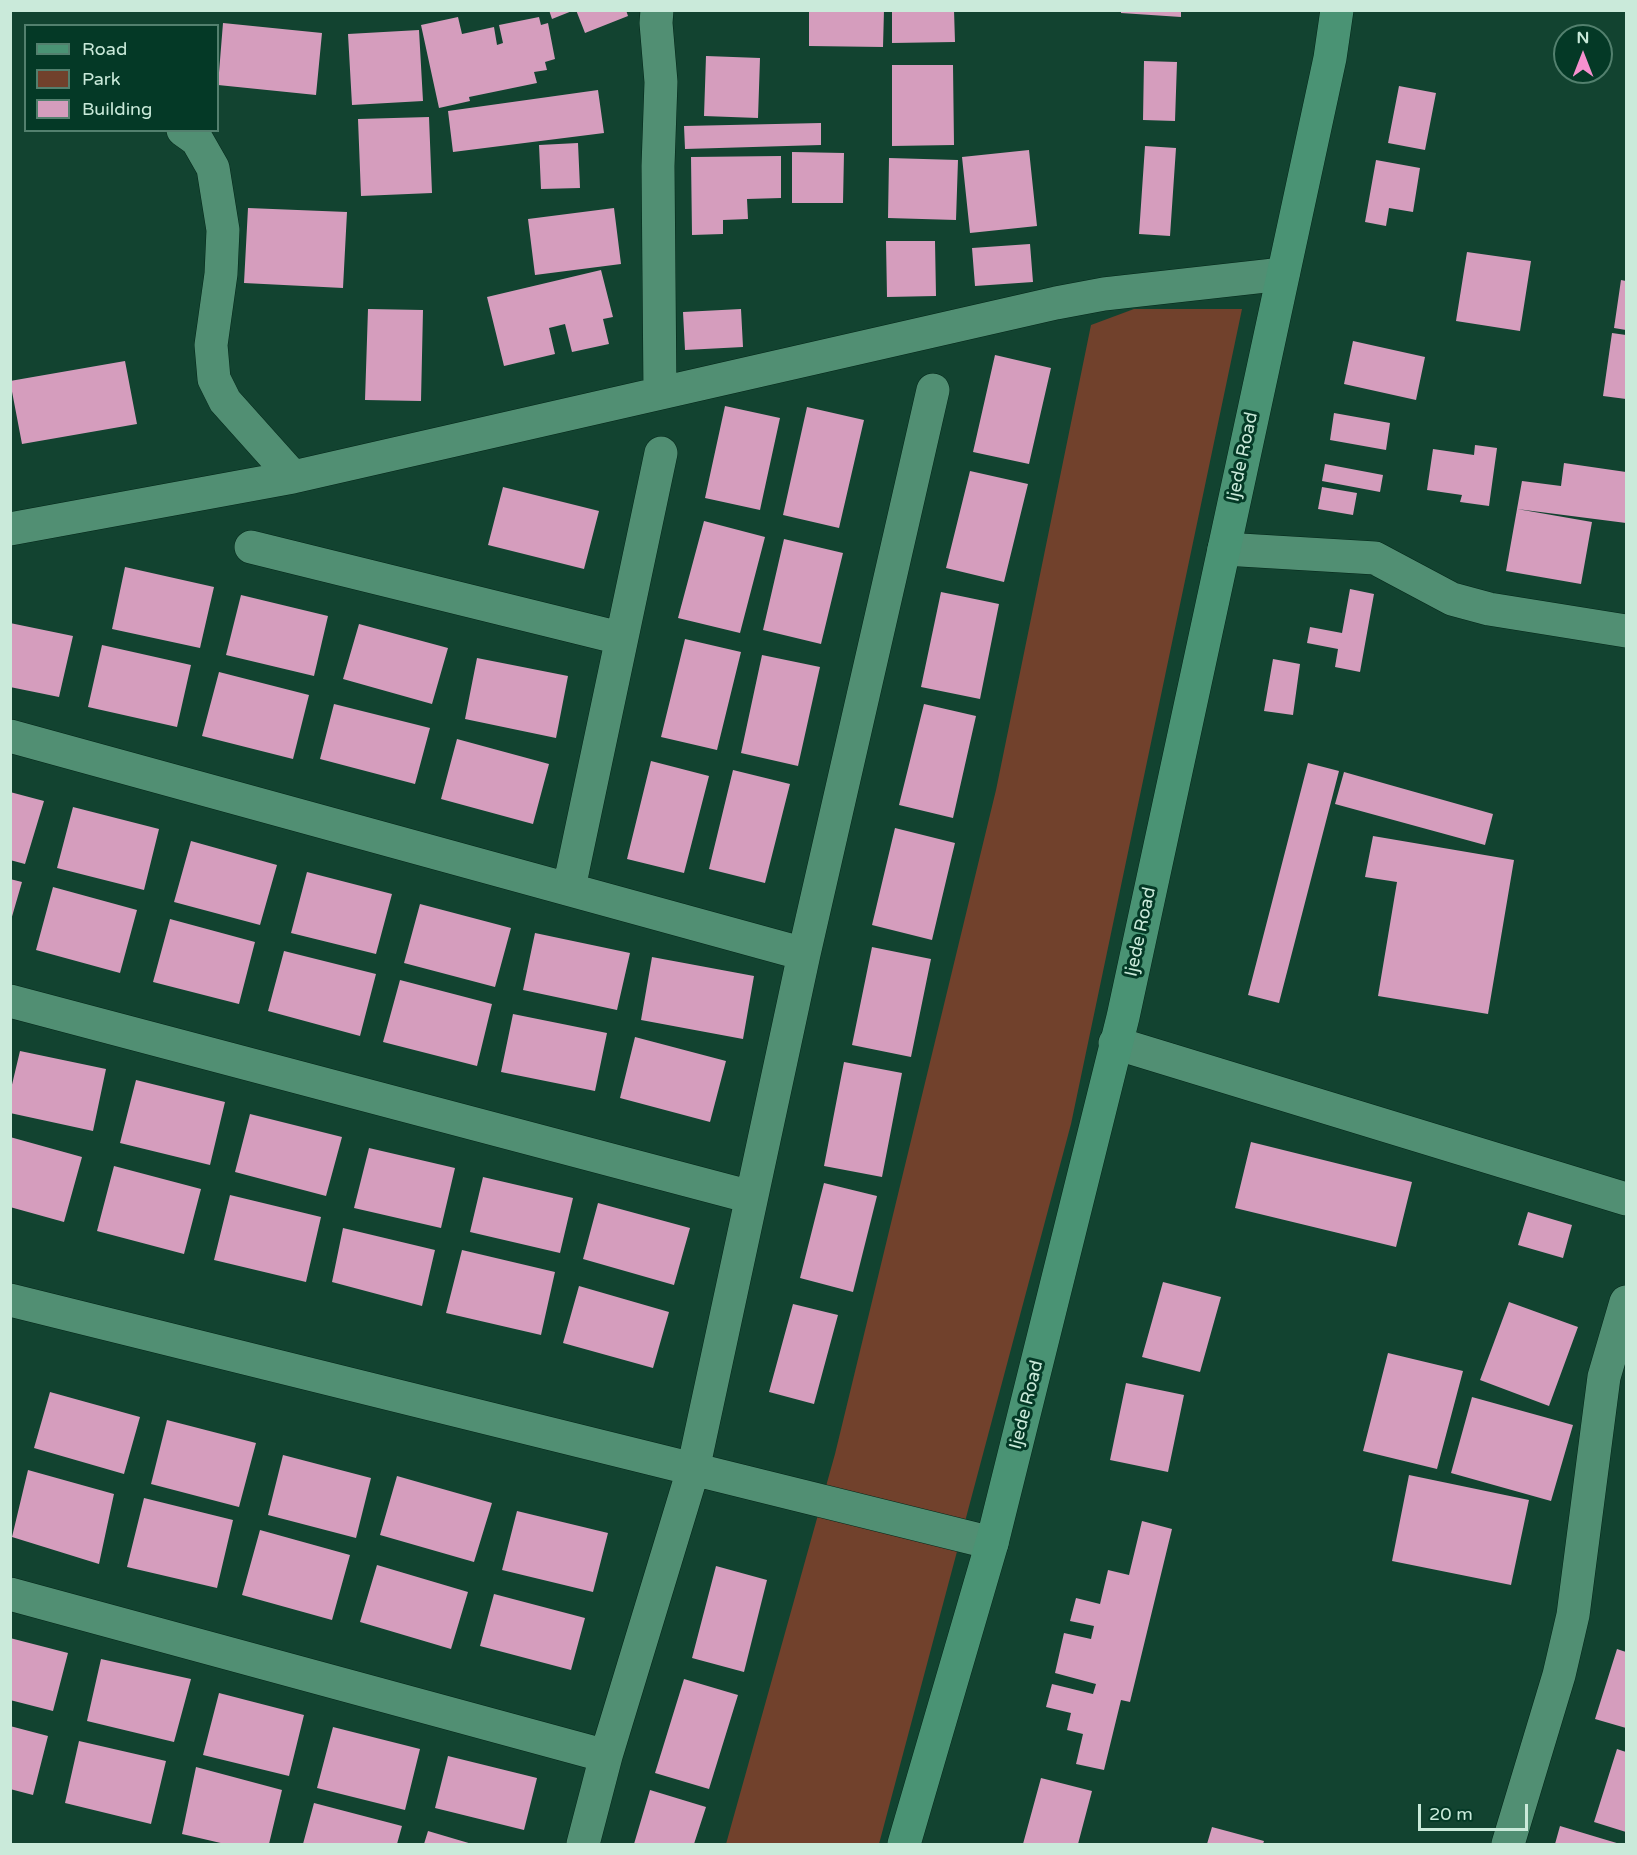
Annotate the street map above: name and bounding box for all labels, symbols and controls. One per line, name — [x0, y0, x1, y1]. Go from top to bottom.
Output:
legend — [24, 24, 219, 132]
north arrow — [1553, 24, 1613, 84]
text: N — [1577, 28, 1589, 48]
text: Road — [82, 38, 127, 60]
text: Park — [82, 68, 120, 90]
text: Building — [82, 98, 152, 120]
street label: Ijede Road — [1223, 410, 1263, 504]
street label: Ijede Road — [1121, 885, 1161, 979]
street label: Ijede Road — [1005, 1358, 1049, 1452]
scale bar — [1421, 1792, 1530, 1830]
text: 20 m — [1429, 1803, 1473, 1825]

